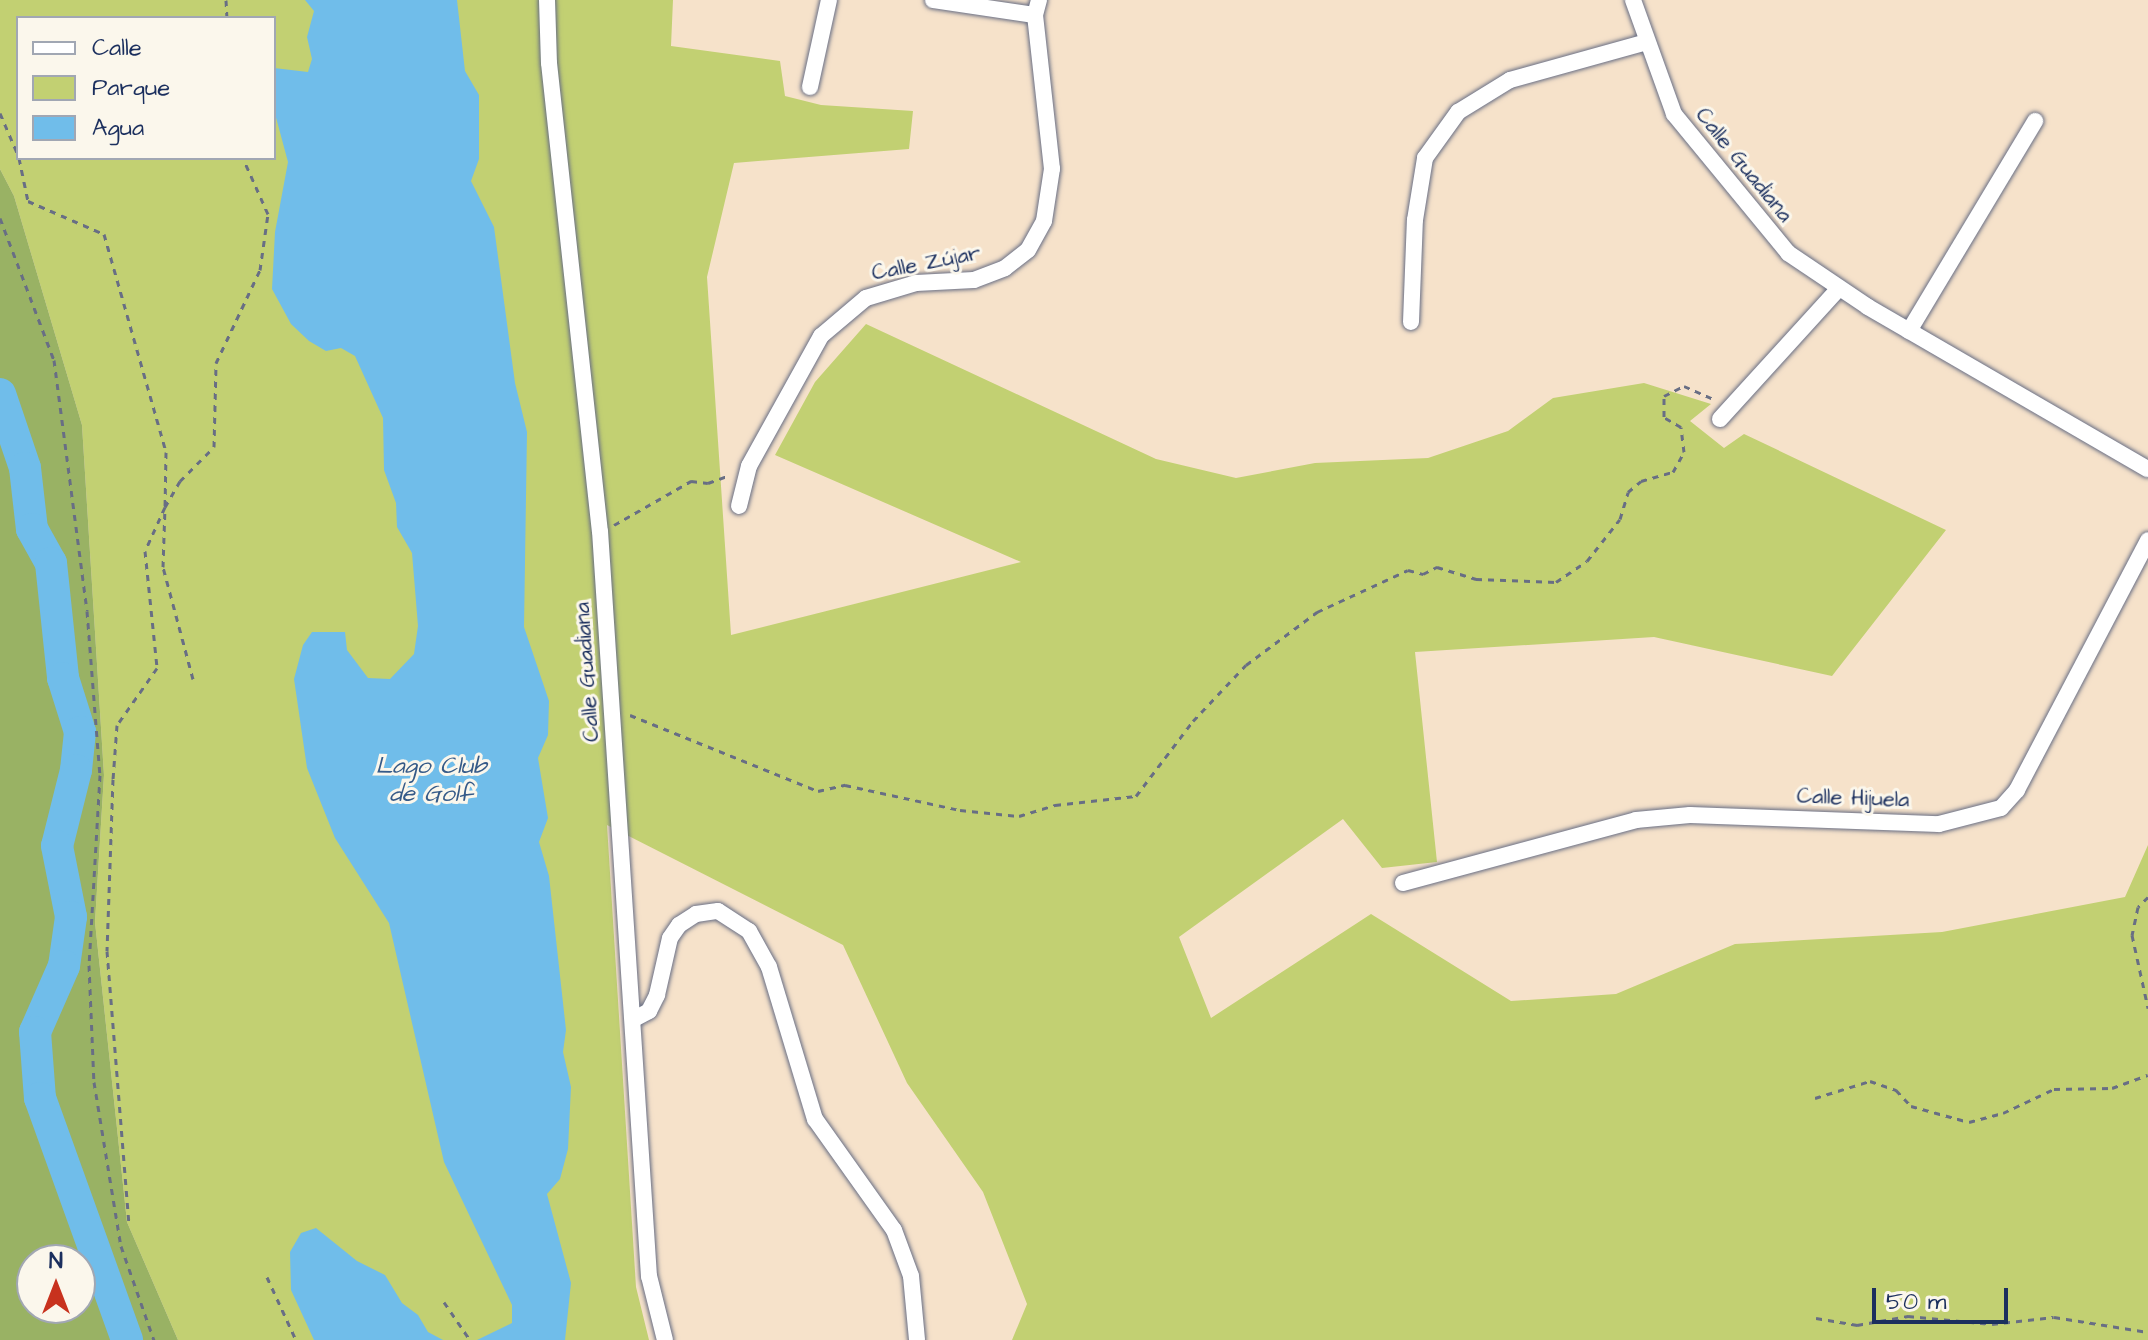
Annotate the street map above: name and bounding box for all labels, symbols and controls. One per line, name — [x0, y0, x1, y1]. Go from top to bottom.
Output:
legend — [16, 16, 276, 160]
text: Calle — [92, 31, 142, 65]
text: Parque — [92, 71, 170, 105]
street label: Calle Guadiana — [1690, 102, 1798, 228]
text: Agua — [92, 111, 144, 145]
street label: Calle Zújar — [869, 240, 983, 286]
street label: Calle Guadiana — [569, 601, 605, 743]
water label: Lago Club de Golf — [376, 753, 486, 809]
street label: Calle Hijuela — [1796, 783, 1910, 813]
north arrow — [16, 1244, 96, 1324]
text: N — [49, 1246, 63, 1277]
scale bar — [1876, 1272, 2012, 1322]
text: 50 m — [1886, 1285, 1946, 1319]

